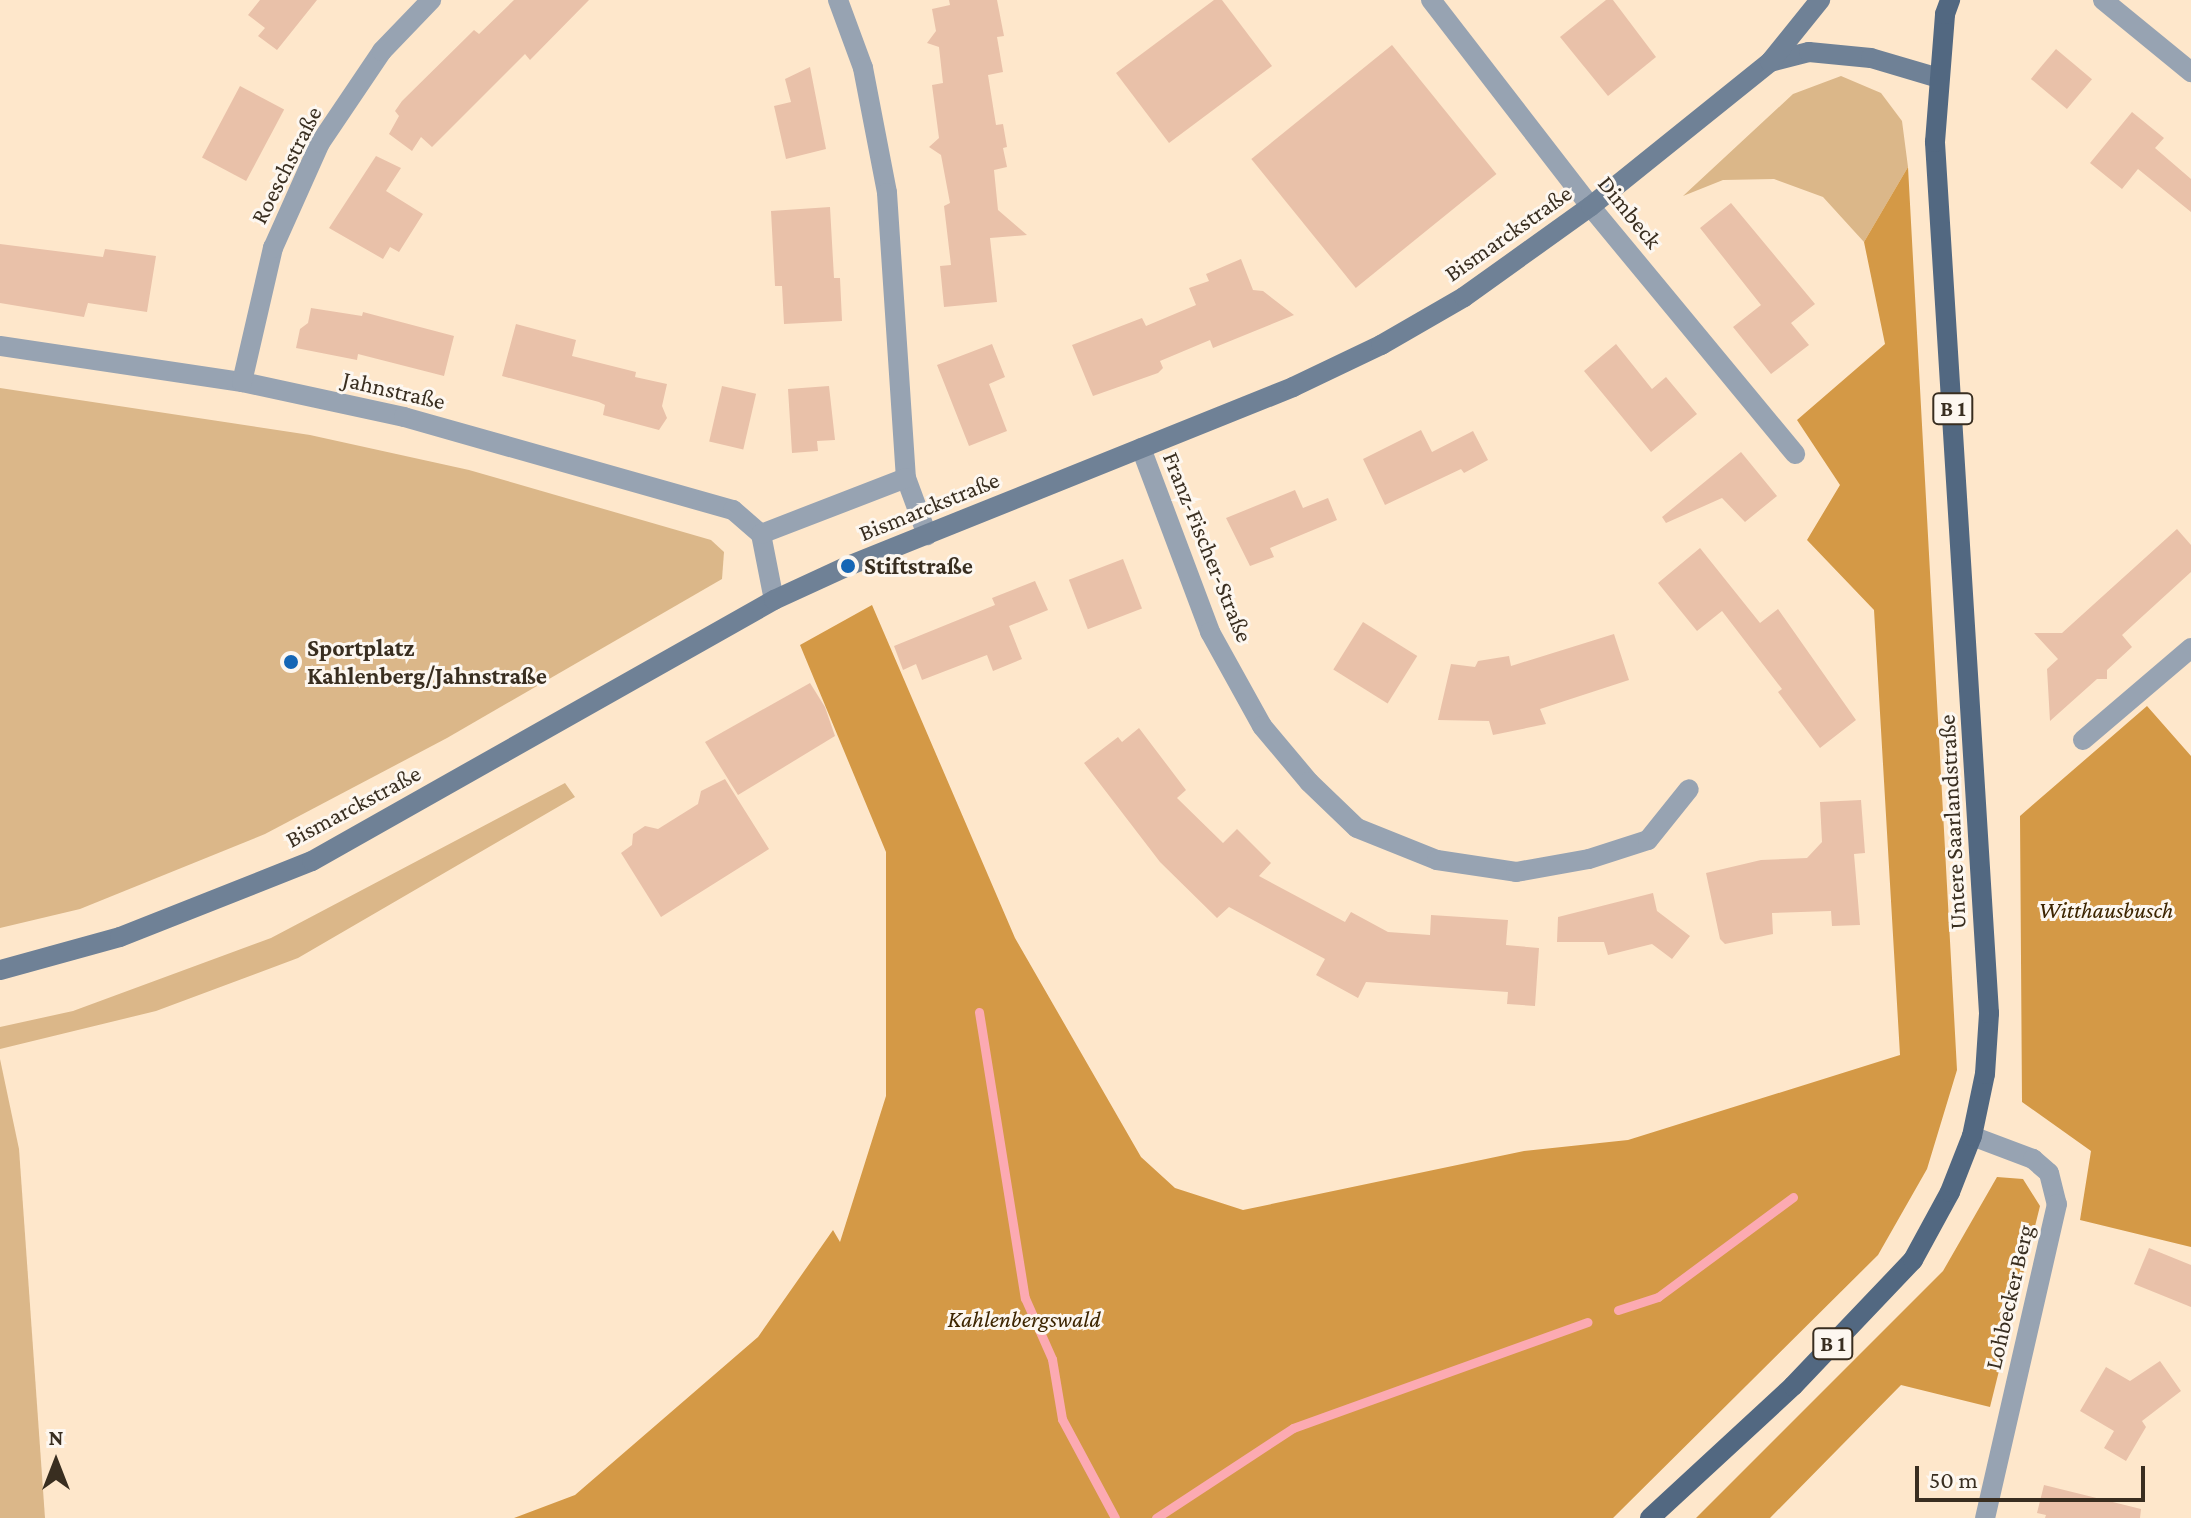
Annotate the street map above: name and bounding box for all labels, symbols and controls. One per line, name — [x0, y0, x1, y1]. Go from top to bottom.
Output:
street label: Roeschstraße — [244, 101, 328, 229]
street label: Dimbeck — [1592, 170, 1668, 254]
street label: Bismarckstraße — [1439, 179, 1577, 287]
street label: Jahnstraße — [340, 364, 448, 416]
road number: B 1 — [1931, 391, 1975, 427]
street label: Franz-Fischer-Straße — [1157, 448, 1259, 646]
street label: Bismarckstraße — [855, 465, 1003, 547]
place label: Stiftstraße — [864, 552, 973, 580]
marker: Stiftstraße — [839, 557, 857, 575]
place label: Sportplatz Kahlenberg/Jahnstraße — [307, 634, 547, 690]
marker: Sportplatz Kahlenberg/Jahnstraße — [282, 653, 300, 671]
street label: Untere Saarlandstraße — [1932, 714, 1972, 930]
street label: Bismarckstraße — [281, 758, 425, 854]
park label: Witthausbusch — [2039, 896, 2173, 924]
street label: Lohbecker Berg — [1978, 1222, 2040, 1372]
park label: Kahlenbergswald — [948, 1305, 1100, 1333]
road number: B 1 — [1811, 1326, 1855, 1362]
north arrow — [16, 1422, 96, 1502]
text: N — [49, 1425, 64, 1450]
scale bar — [1919, 1450, 2149, 1500]
text: 50 m — [1929, 1466, 1978, 1493]

